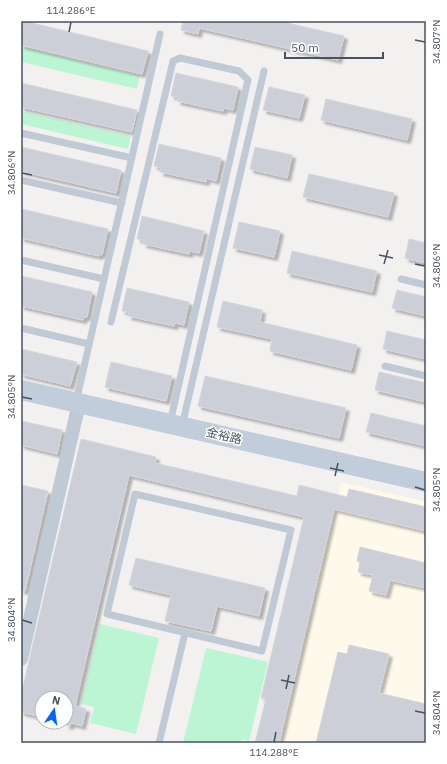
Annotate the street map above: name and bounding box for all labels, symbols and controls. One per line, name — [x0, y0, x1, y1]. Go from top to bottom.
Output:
text: 114.286°E — [46, 4, 96, 17]
text: 34.807°N — [430, 20, 443, 64]
scale bar — [285, 34, 383, 60]
text: 50 m — [291, 40, 319, 55]
text: 34.806°N — [5, 151, 18, 195]
text: 34.806°N — [430, 244, 443, 288]
text: 34.805°N — [5, 375, 18, 419]
street label: 金裕路 — [205, 424, 243, 447]
text: 34.805°N — [430, 468, 443, 512]
text: 34.804°N — [5, 598, 18, 642]
north arrow — [34, 690, 74, 730]
text: 34.804°N — [430, 691, 443, 735]
text: N — [51, 693, 62, 708]
text: 114.288°E — [249, 746, 299, 759]

